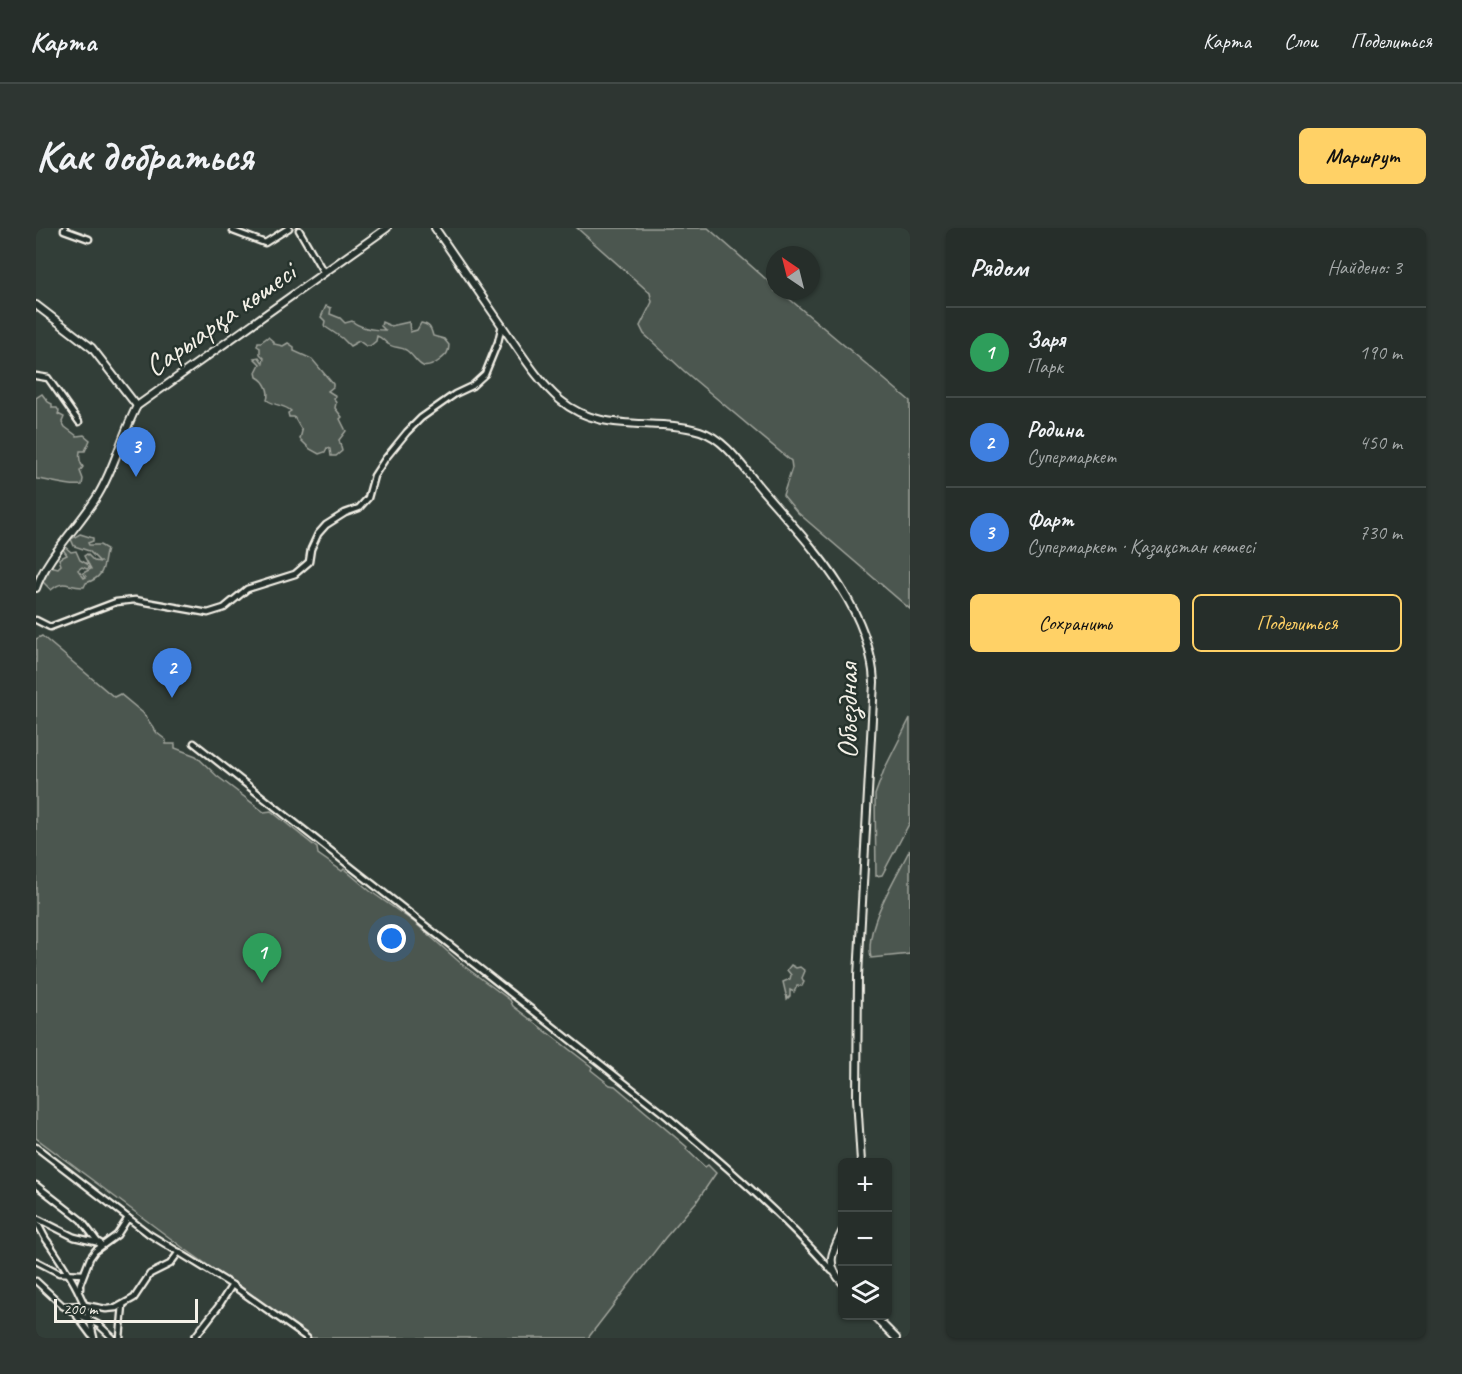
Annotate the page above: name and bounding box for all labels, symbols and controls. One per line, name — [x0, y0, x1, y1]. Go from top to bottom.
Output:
text: Карта — [30, 24, 97, 59]
text: Карта — [1203, 28, 1251, 54]
text: Слои — [1284, 28, 1318, 54]
text: Поделиться — [1351, 28, 1432, 54]
button: Маршрут — [1299, 128, 1426, 184]
text: Как добраться — [36, 130, 253, 183]
north arrow — [766, 246, 820, 300]
street label: Сарыарқа көшесі — [137, 251, 306, 385]
text: Рядом — [970, 251, 1028, 284]
text: Найдено: 3 — [1327, 255, 1402, 280]
text: Заря — [1027, 326, 1065, 354]
text: 1 — [985, 340, 994, 365]
text: 190 m — [1359, 340, 1402, 365]
text: Парк — [1027, 354, 1063, 379]
text: Родина — [1027, 416, 1083, 444]
pin: 3 — [116, 428, 156, 477]
text: 2 — [985, 430, 994, 455]
text: 450 m — [1359, 430, 1402, 455]
text: Супермаркет — [1027, 444, 1116, 469]
text: Фарт — [1027, 506, 1074, 534]
text: 3 — [985, 520, 994, 545]
text: 730 m — [1359, 520, 1402, 545]
text: Супермаркет · Қазақстан көшесі — [1027, 534, 1255, 559]
button: Сохранить — [970, 594, 1180, 652]
button: Поделиться — [1192, 594, 1402, 652]
pin: 2 — [152, 648, 192, 698]
street label: Объездная — [828, 660, 866, 759]
your location — [377, 924, 406, 953]
pin: 1 — [242, 934, 282, 983]
map controls — [838, 1158, 892, 1320]
button: + — [838, 1158, 892, 1212]
button: − — [838, 1212, 892, 1266]
button: layers — [838, 1266, 892, 1320]
scale bar — [54, 1296, 198, 1324]
text: 200 m — [63, 1299, 97, 1319]

